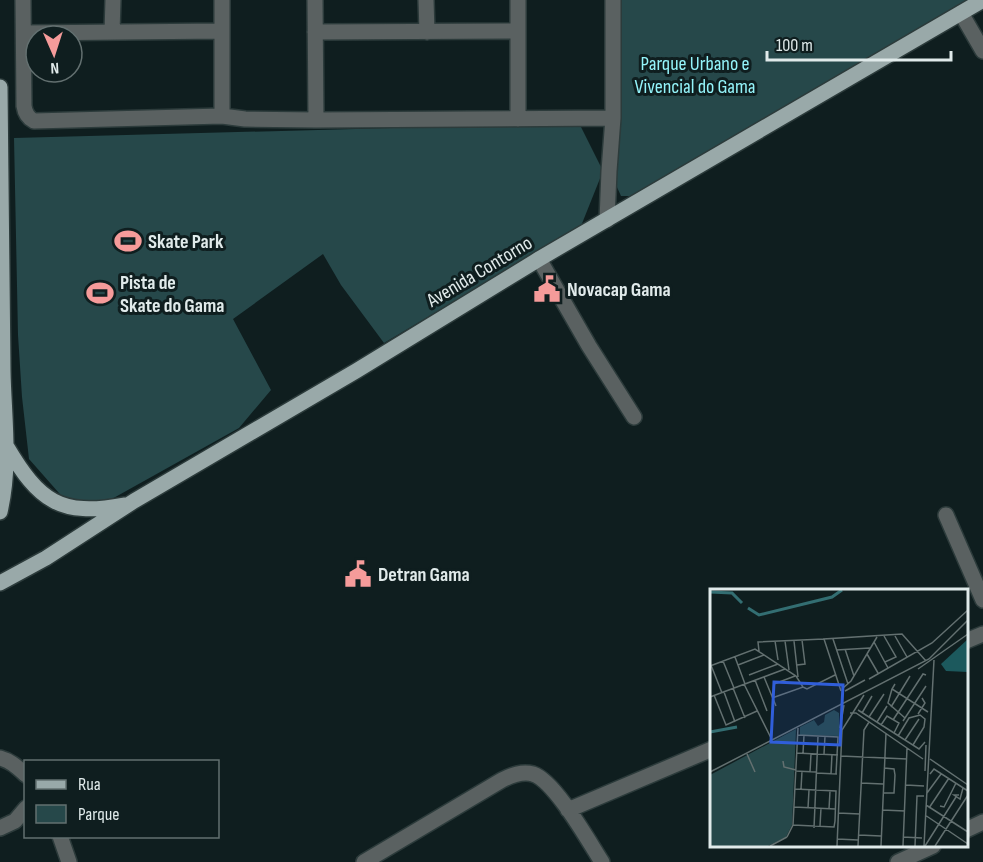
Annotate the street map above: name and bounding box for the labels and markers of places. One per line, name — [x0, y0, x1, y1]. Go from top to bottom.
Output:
sports icon: Skate Park — [113, 226, 143, 256]
place label: Skate Park — [148, 230, 224, 254]
place label: Pista de Skate do Gama — [120, 271, 224, 318]
public building icon: Novacap Gama — [532, 274, 562, 304]
sports icon: Pista de Skate do Gama — [85, 278, 115, 308]
place label: Novacap Gama — [567, 278, 671, 302]
public building icon: Detran Gama — [343, 559, 373, 589]
place label: Detran Gama — [378, 563, 470, 587]

